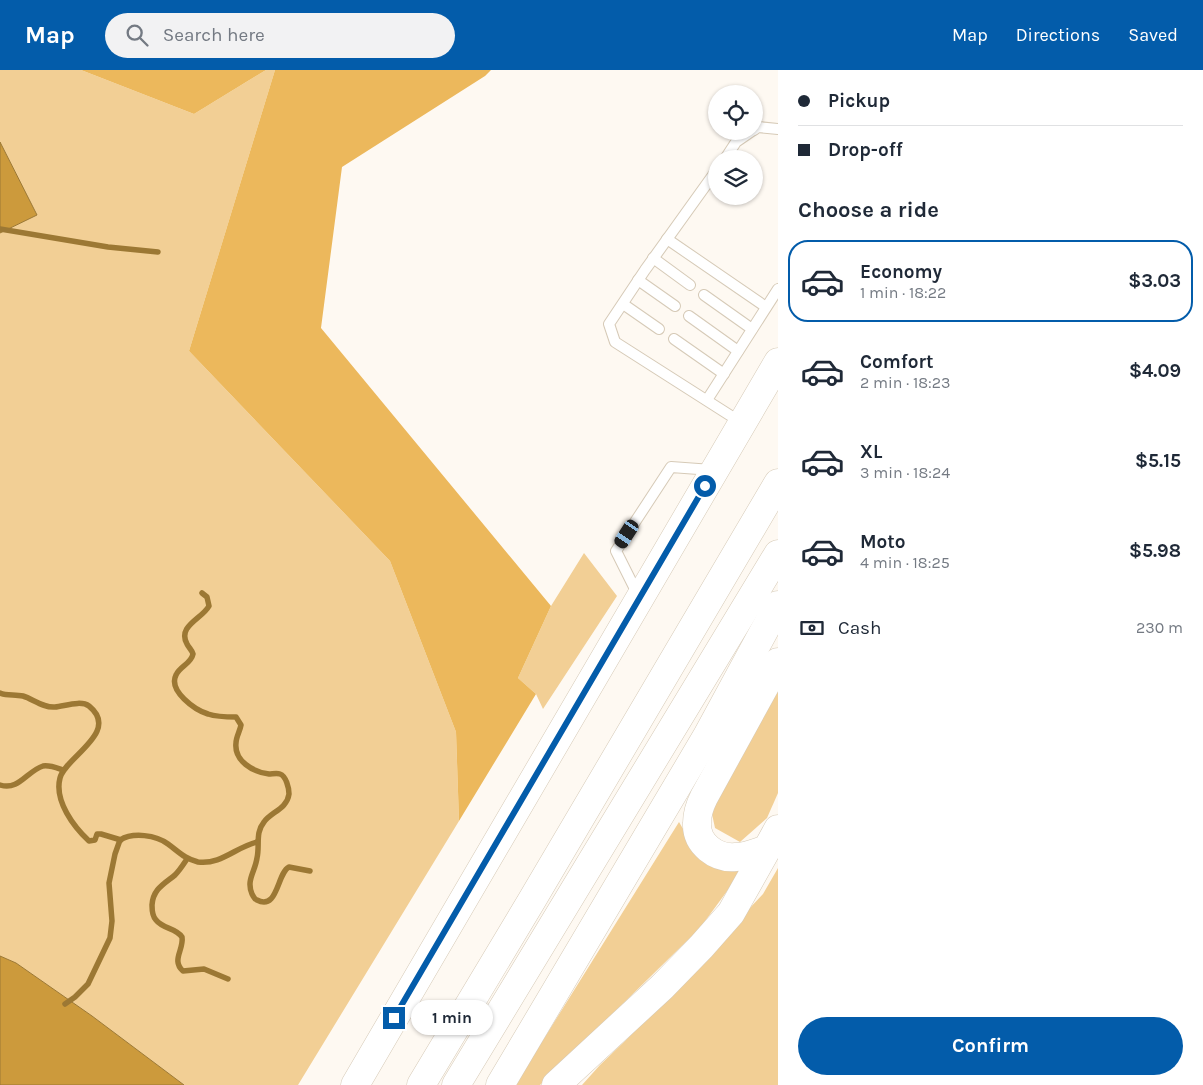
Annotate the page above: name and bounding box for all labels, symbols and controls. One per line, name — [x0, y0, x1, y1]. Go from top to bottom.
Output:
search box — [105, 13, 455, 58]
text: Map — [25, 21, 75, 49]
icon: search — [123, 21, 151, 49]
text: Search here — [163, 24, 265, 46]
text: Map — [952, 24, 988, 46]
text: Directions — [1016, 24, 1100, 46]
text: Saved — [1128, 24, 1178, 46]
map controls — [708, 85, 763, 205]
button: locate — [708, 85, 763, 140]
text: Pickup — [828, 90, 890, 112]
text: Drop-off — [828, 139, 903, 161]
button: layers — [708, 150, 763, 205]
text: Choose a ride — [798, 197, 939, 223]
icon: car — [800, 259, 845, 304]
text: Economy — [860, 261, 942, 283]
text: $3.03 — [1128, 270, 1181, 292]
text: 1 min · 18:22 — [860, 283, 946, 302]
icon: car — [800, 349, 845, 394]
text: Comfort — [860, 351, 934, 373]
text: $4.09 — [1129, 360, 1181, 382]
text: 2 min · 18:23 — [860, 373, 950, 392]
icon: car — [800, 439, 845, 484]
text: XL — [860, 441, 882, 463]
text: $5.15 — [1135, 450, 1181, 472]
text: 3 min · 18:24 — [860, 463, 950, 482]
route start — [694, 475, 716, 497]
car — [612, 517, 641, 551]
icon: car — [800, 529, 845, 574]
text: Moto — [860, 531, 906, 553]
text: $5.98 — [1129, 540, 1181, 562]
text: 4 min · 18:25 — [860, 553, 950, 572]
icon: cash — [798, 614, 826, 642]
text: Cash — [838, 617, 882, 639]
text: 230 m — [1136, 618, 1183, 637]
callout: 1 min — [412, 1000, 494, 1036]
route end — [383, 1007, 405, 1029]
text: 1 min — [432, 1008, 472, 1027]
button: Confirm — [798, 1017, 1183, 1075]

